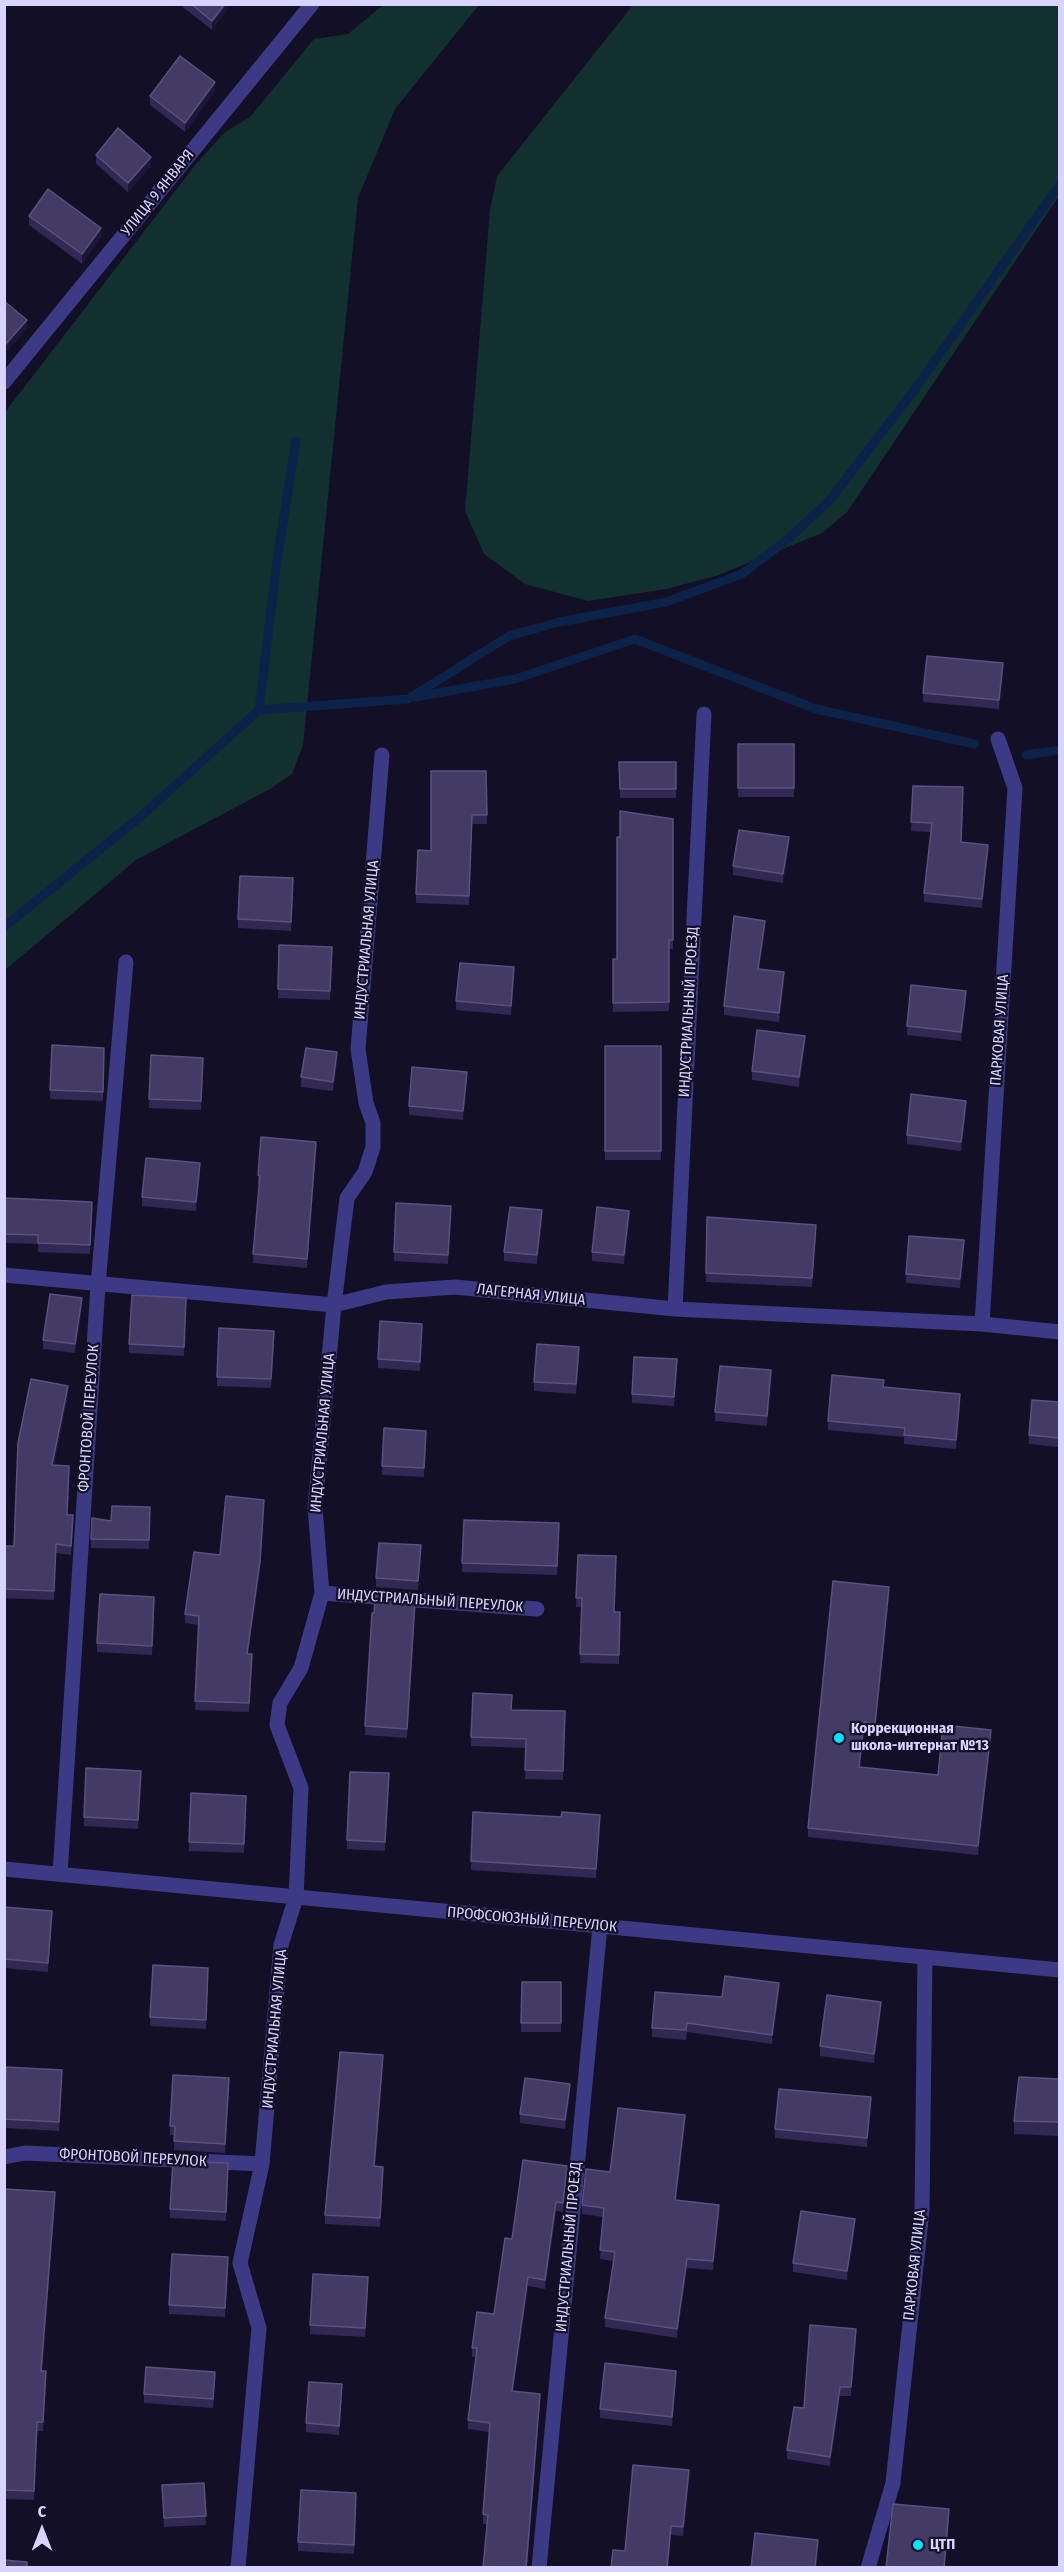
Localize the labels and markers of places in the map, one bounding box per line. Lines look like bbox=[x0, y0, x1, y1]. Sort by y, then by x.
place label: Коррекционная школа-интернат №13 bbox=[851, 1720, 989, 1755]
marker: Коррекционная школа-интернат №13 bbox=[832, 1731, 846, 1745]
place label: ЦТП bbox=[930, 2536, 955, 2554]
marker: ЦТП bbox=[911, 2538, 925, 2552]

